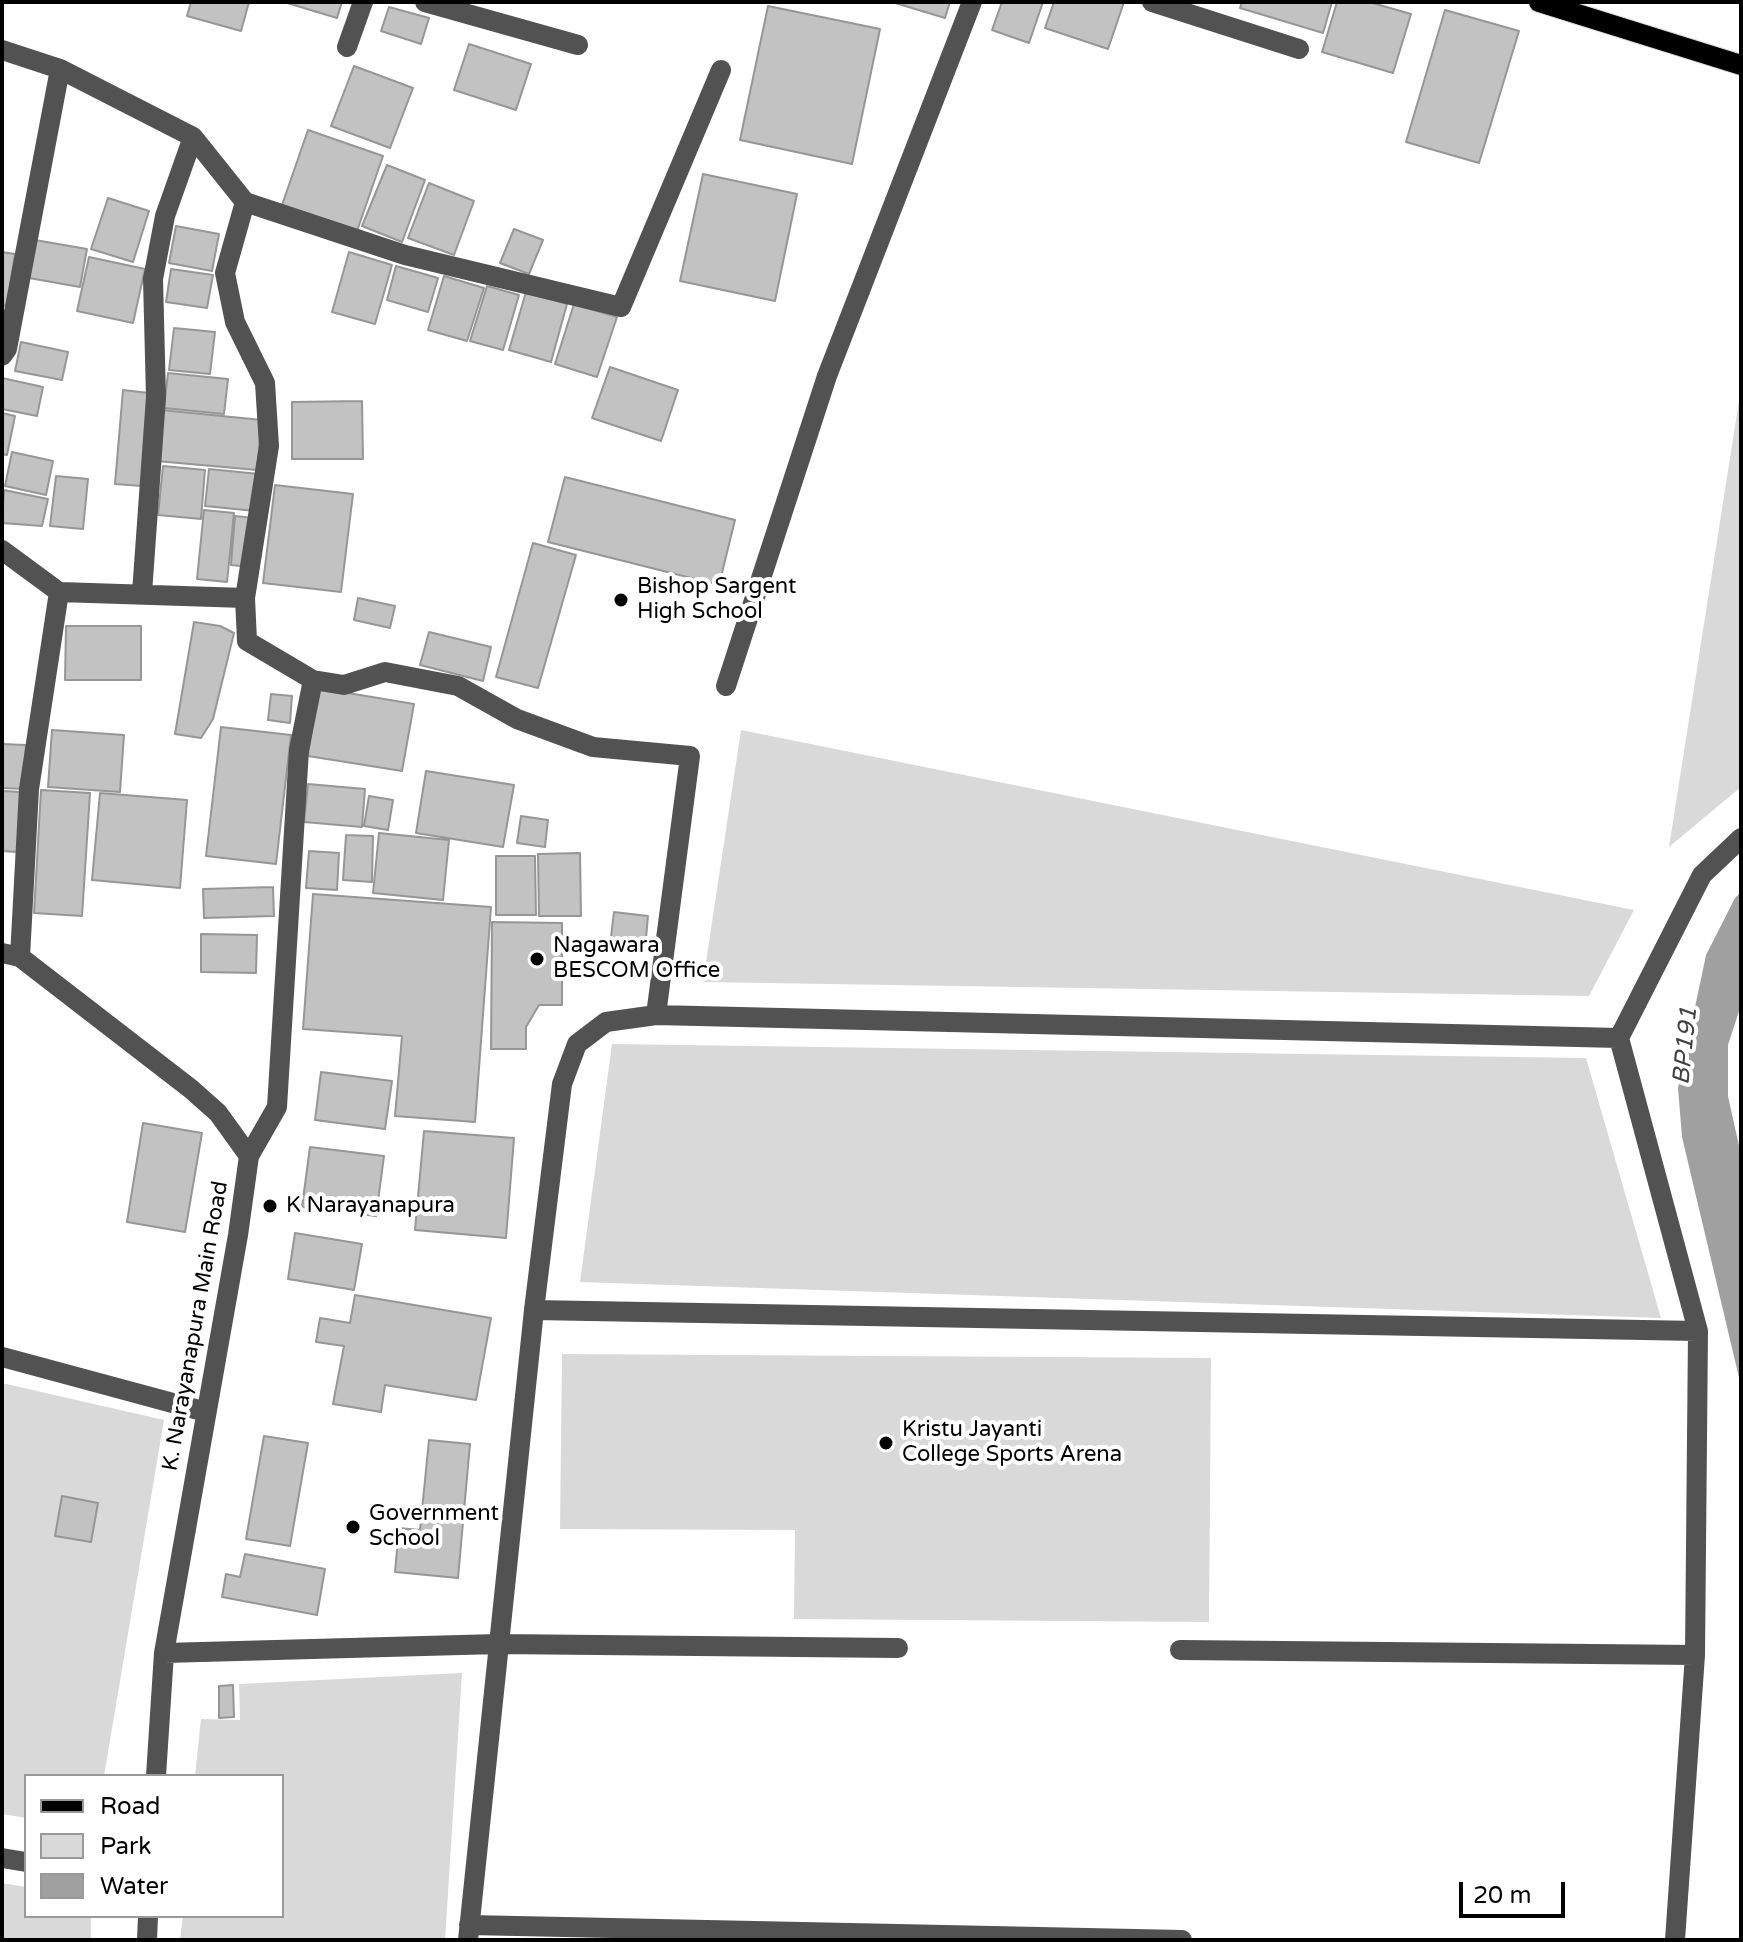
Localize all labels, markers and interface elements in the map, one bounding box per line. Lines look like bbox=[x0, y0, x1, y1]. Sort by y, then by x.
place label: Bishop Sargent High School bbox=[637, 574, 796, 626]
marker: Bishop Sargent High School bbox=[612, 591, 630, 609]
place label: Nagawara BESCOM Office bbox=[553, 933, 720, 984]
marker: Nagawara BESCOM Office bbox=[528, 950, 546, 968]
water label: BP191 bbox=[1668, 1006, 1704, 1086]
street label: K. Narayanapura Main Road bbox=[157, 1179, 235, 1473]
place label: K Narayanapura bbox=[286, 1193, 455, 1219]
marker: K Narayanapura bbox=[261, 1197, 279, 1215]
place label: Kristu Jayanti College Sports Arena bbox=[902, 1417, 1122, 1468]
marker: Kristu Jayanti College Sports Arena bbox=[877, 1434, 895, 1452]
place label: Government School bbox=[369, 1501, 499, 1552]
marker: Government School bbox=[344, 1518, 362, 1536]
legend bbox=[24, 1774, 284, 1918]
text: Road bbox=[100, 1792, 160, 1821]
text: Park bbox=[100, 1832, 151, 1861]
scale bar bbox=[1463, 1866, 1569, 1916]
text: Water bbox=[100, 1872, 168, 1901]
text: 20 m bbox=[1473, 1881, 1531, 1910]

